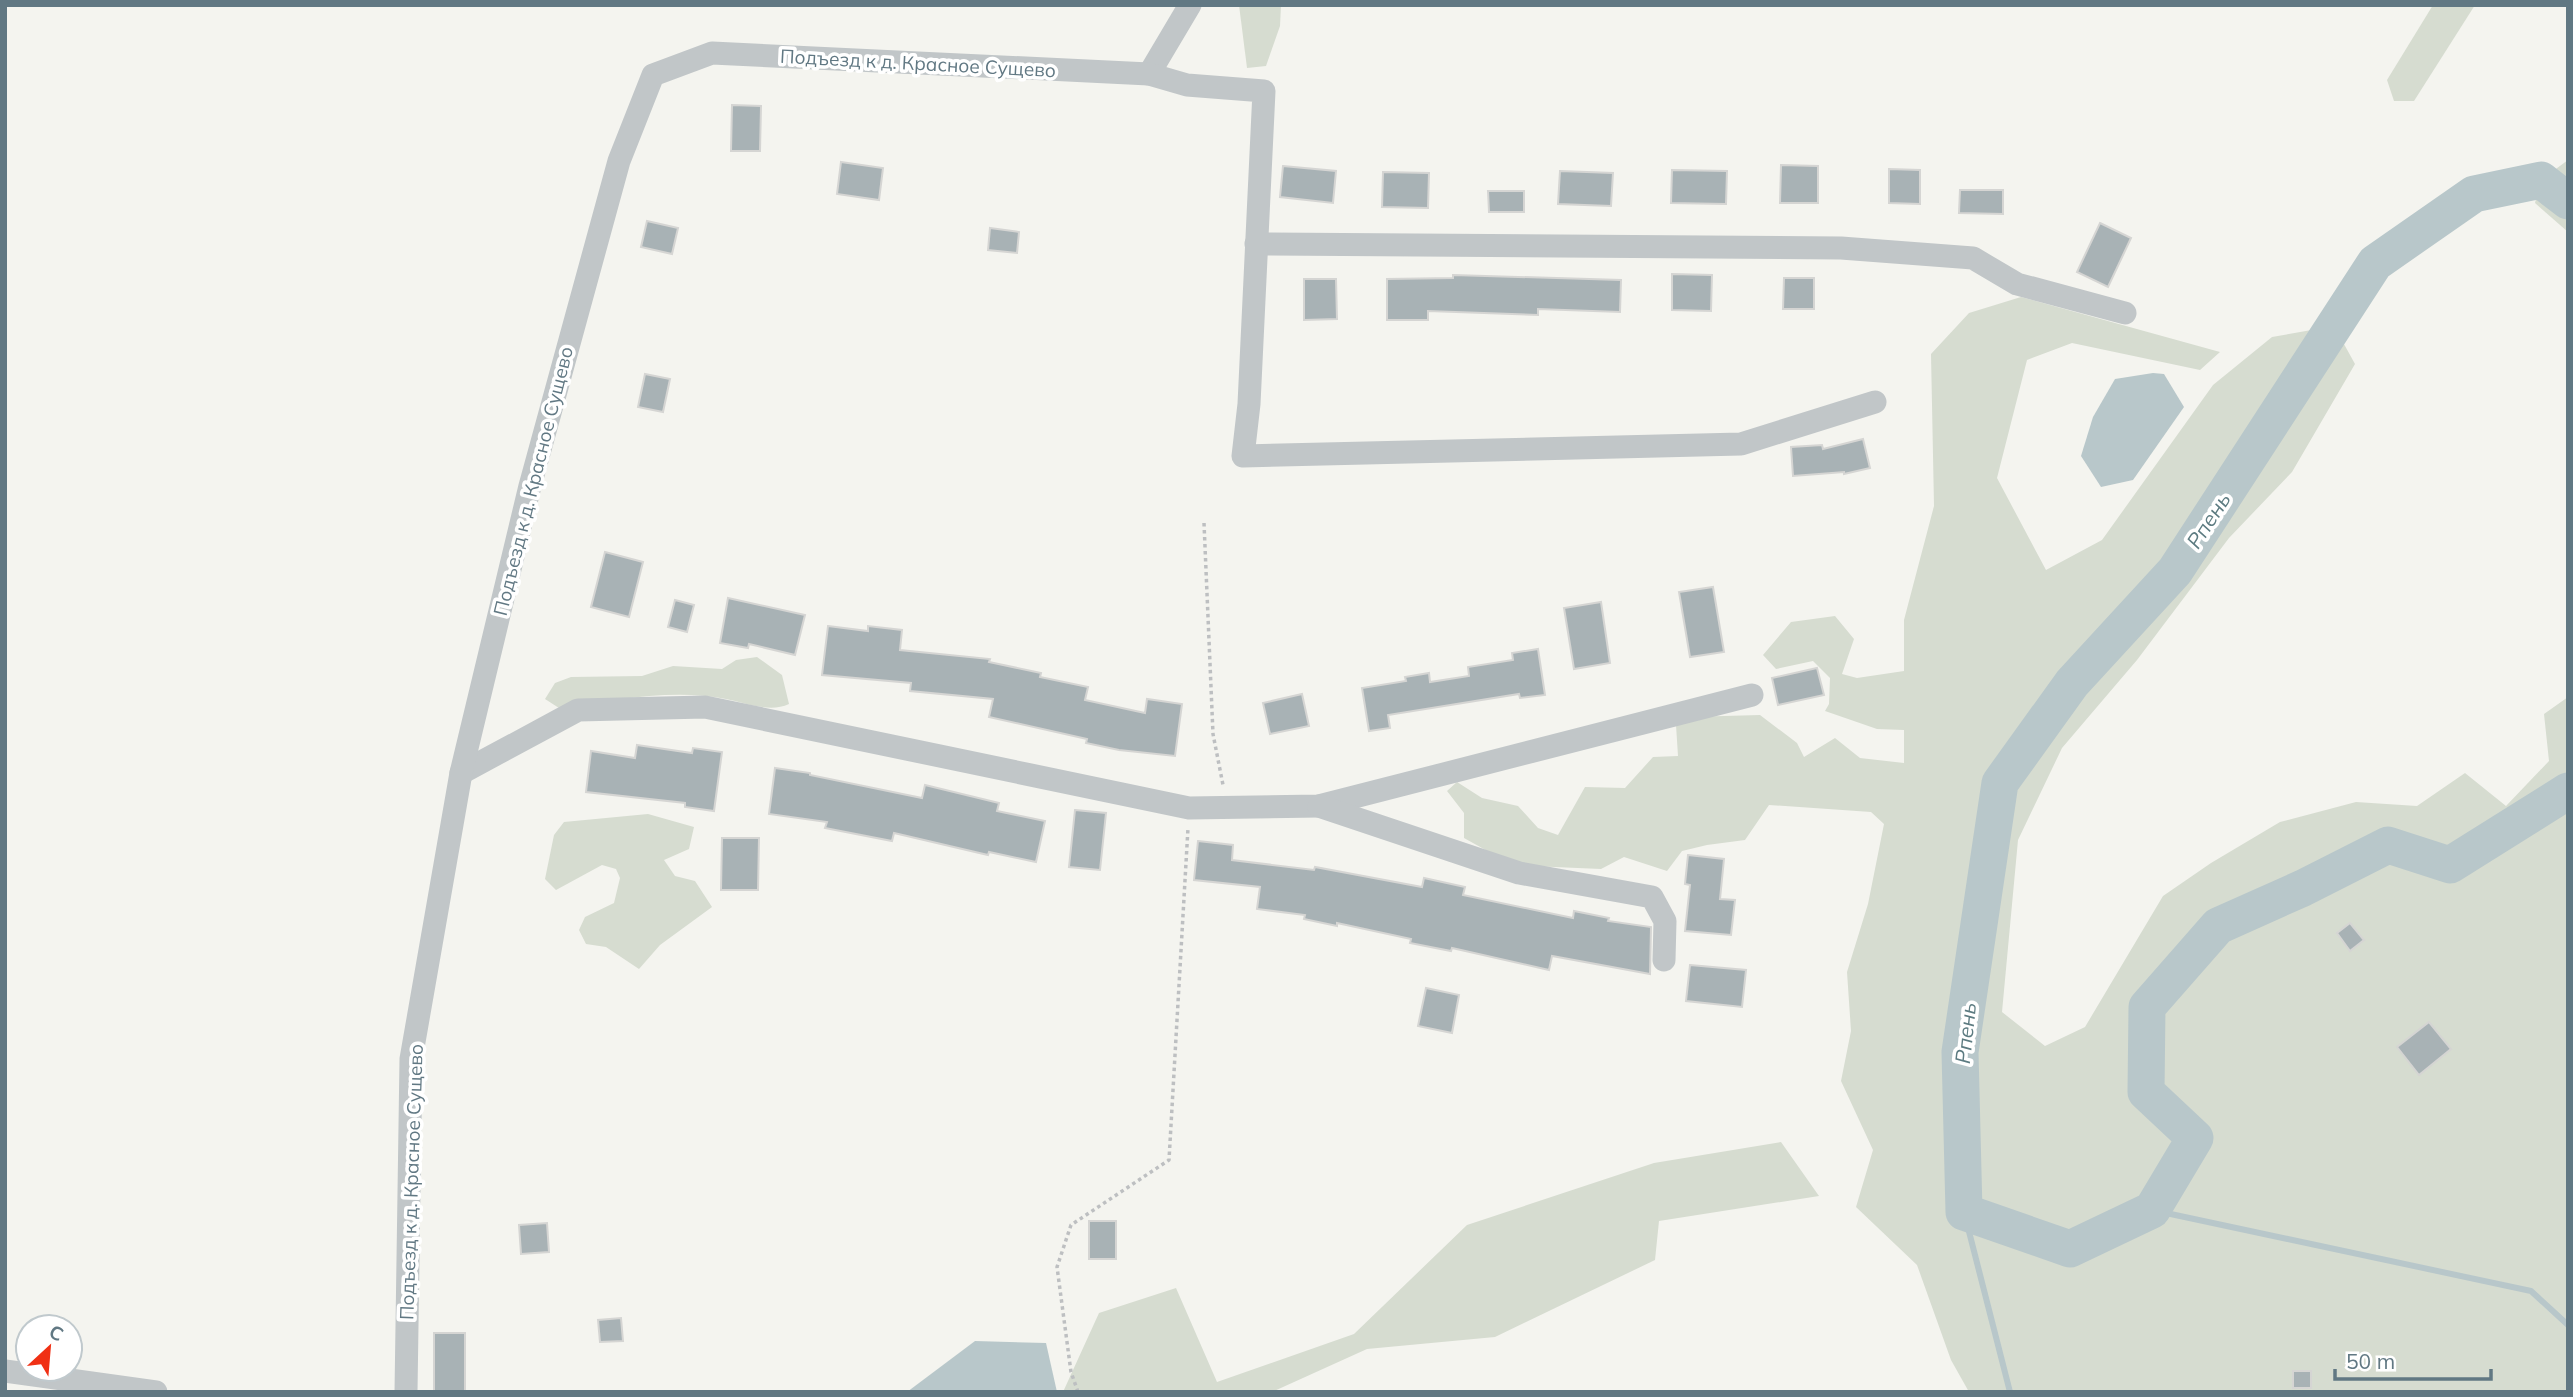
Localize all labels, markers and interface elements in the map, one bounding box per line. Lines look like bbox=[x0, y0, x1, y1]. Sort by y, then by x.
street label: Подъезд к д. Красное Сущево bbox=[779, 44, 1057, 82]
street label: Подъезд к д. Красное Сущево bbox=[488, 344, 578, 618]
water label: Рпень bbox=[2180, 487, 2236, 553]
water label: Рпень bbox=[1949, 1001, 1981, 1065]
street label: Подъезд к д. Красное Сущево bbox=[394, 1044, 428, 1320]
north arrow bbox=[14, 1313, 84, 1383]
text: С bbox=[45, 1319, 68, 1346]
scale bar bbox=[2335, 1338, 2491, 1382]
text: 50 m bbox=[2346, 1348, 2395, 1374]

